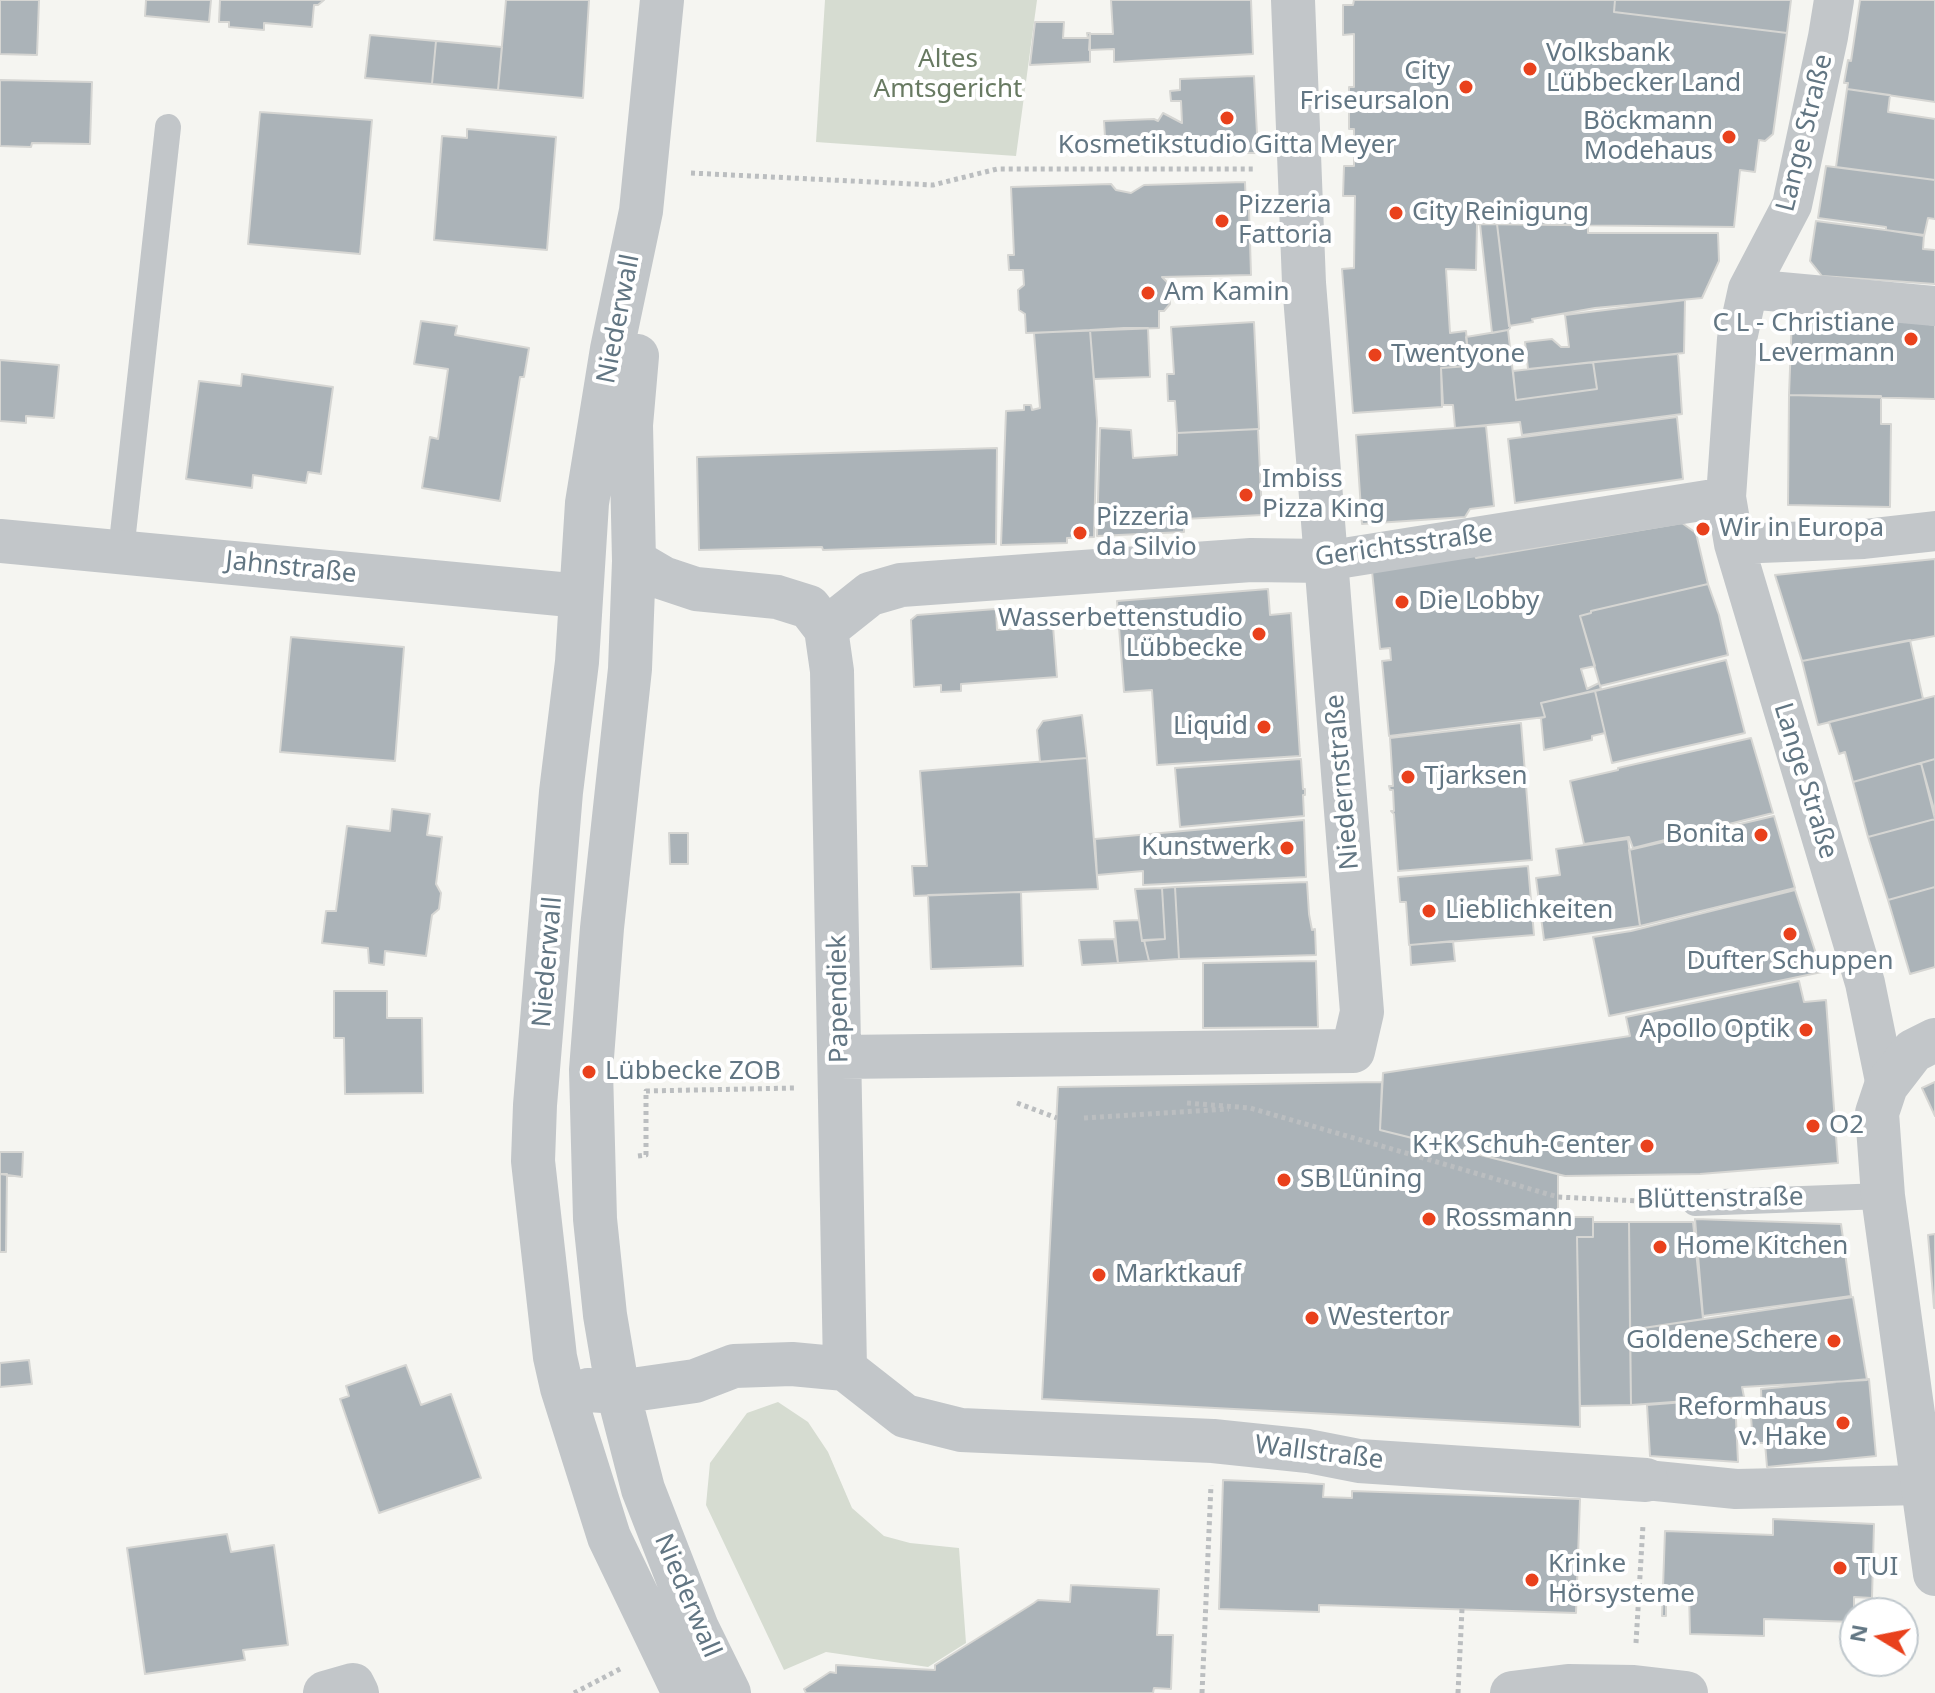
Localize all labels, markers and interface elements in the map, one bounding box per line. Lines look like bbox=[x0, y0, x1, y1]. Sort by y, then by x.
place label: Volksbank Lübbecker Land bbox=[1546, 38, 1741, 100]
park label: Altes Amtsgericht bbox=[874, 44, 1022, 106]
street label: Lange Straße bbox=[1770, 51, 1840, 215]
place label: City Friseursalon bbox=[1300, 56, 1450, 118]
marker: Volksbank Lübbecker Land bbox=[1521, 60, 1539, 78]
marker: City Friseursalon bbox=[1457, 78, 1475, 96]
place label: Böckmann Modehaus bbox=[1583, 106, 1713, 168]
marker: Kosmetikstudio Gitta Meyer bbox=[1218, 109, 1236, 127]
marker: Böckmann Modehaus bbox=[1720, 128, 1738, 146]
place label: Kosmetikstudio Gitta Meyer bbox=[1058, 130, 1396, 162]
place label: Pizzeria Fattoria bbox=[1238, 190, 1333, 252]
place label: City Reinigung bbox=[1412, 197, 1589, 229]
marker: City Reinigung bbox=[1387, 204, 1405, 222]
marker: Pizzeria Fattoria bbox=[1213, 212, 1231, 230]
street label: Niederwall bbox=[591, 252, 647, 386]
place label: Am Kamin bbox=[1164, 277, 1289, 309]
marker: Am Kamin bbox=[1139, 284, 1157, 302]
place label: C L - Christiane Levermann bbox=[1712, 308, 1895, 370]
marker: C L - Christiane Levermann bbox=[1902, 330, 1920, 348]
place label: Twentyone bbox=[1391, 339, 1525, 371]
marker: Twentyone bbox=[1366, 346, 1384, 364]
place label: Imbiss Pizza King bbox=[1262, 464, 1385, 526]
marker: Imbiss Pizza King bbox=[1237, 486, 1255, 504]
place label: Pizzeria da Silvio bbox=[1096, 502, 1197, 564]
place label: Wir in Europa bbox=[1719, 513, 1884, 545]
street label: Gerichtsstraße bbox=[1313, 518, 1495, 574]
marker: Wir in Europa bbox=[1694, 520, 1712, 538]
marker: Pizzeria da Silvio bbox=[1071, 524, 1089, 542]
street label: Jahnstraße bbox=[224, 546, 358, 590]
place label: Die Lobby bbox=[1418, 586, 1539, 618]
marker: Die Lobby bbox=[1393, 593, 1411, 611]
place label: Wasserbettenstudio Lübbecke bbox=[998, 603, 1243, 664]
marker: Wasserbettenstudio Lübbecke bbox=[1250, 625, 1268, 643]
street label: Niedernstraße bbox=[1320, 693, 1366, 871]
street label: Lange Straße bbox=[1767, 699, 1843, 863]
place label: Liquid bbox=[1173, 711, 1248, 743]
marker: Liquid bbox=[1255, 718, 1273, 736]
place label: Tjarksen bbox=[1424, 761, 1528, 793]
marker: Tjarksen bbox=[1399, 768, 1417, 786]
place label: Bonita bbox=[1666, 819, 1745, 851]
marker: Bonita bbox=[1752, 826, 1770, 844]
place label: Kunstwerk bbox=[1141, 832, 1271, 864]
marker: Kunstwerk bbox=[1278, 839, 1296, 857]
street label: Niederwall bbox=[527, 895, 569, 1029]
place label: Lieblichkeiten bbox=[1445, 895, 1613, 927]
marker: Lieblichkeiten bbox=[1420, 902, 1438, 920]
marker: Dufter Schuppen bbox=[1781, 925, 1799, 943]
street label: Papendiek bbox=[822, 935, 856, 1063]
place label: Dufter Schuppen bbox=[1686, 946, 1894, 978]
place label: Apollo Optik bbox=[1639, 1014, 1790, 1046]
marker: Apollo Optik bbox=[1797, 1021, 1815, 1039]
place label: Lübbecke ZOB bbox=[605, 1056, 781, 1088]
marker: Lübbecke ZOB bbox=[580, 1063, 598, 1081]
place label: O2 bbox=[1829, 1110, 1864, 1142]
marker: O2 bbox=[1804, 1117, 1822, 1135]
place label: K+K Schuh-Center bbox=[1412, 1130, 1631, 1162]
marker: K+K Schuh-Center bbox=[1638, 1137, 1656, 1155]
place label: SB Lüning bbox=[1300, 1164, 1422, 1196]
marker: SB Lüning bbox=[1275, 1171, 1293, 1189]
street label: Blüttenstraße bbox=[1636, 1182, 1804, 1216]
place label: Rossmann bbox=[1445, 1203, 1573, 1235]
marker: Rossmann bbox=[1420, 1210, 1438, 1228]
place label: Home Kitchen bbox=[1676, 1231, 1848, 1263]
marker: Home Kitchen bbox=[1651, 1238, 1669, 1256]
place label: Marktkauf bbox=[1115, 1259, 1241, 1291]
marker: Marktkauf bbox=[1090, 1266, 1108, 1284]
place label: Westertor bbox=[1328, 1302, 1449, 1334]
marker: Westertor bbox=[1303, 1309, 1321, 1327]
place label: Goldene Schere bbox=[1626, 1325, 1818, 1357]
marker: Goldene Schere bbox=[1825, 1332, 1843, 1350]
place label: Reformhaus v. Hake bbox=[1677, 1392, 1827, 1454]
marker: Reformhaus v. Hake bbox=[1834, 1414, 1852, 1432]
street label: Wallstraße bbox=[1253, 1430, 1385, 1476]
street label: Niederwall bbox=[647, 1530, 727, 1662]
place label: Krinke Hörsysteme bbox=[1548, 1549, 1695, 1610]
place label: TUI bbox=[1856, 1552, 1898, 1584]
marker: TUI bbox=[1831, 1559, 1849, 1577]
marker: Krinke Hörsysteme bbox=[1523, 1571, 1541, 1589]
north arrow bbox=[1839, 1597, 1919, 1677]
text: N bbox=[1841, 1622, 1874, 1645]

